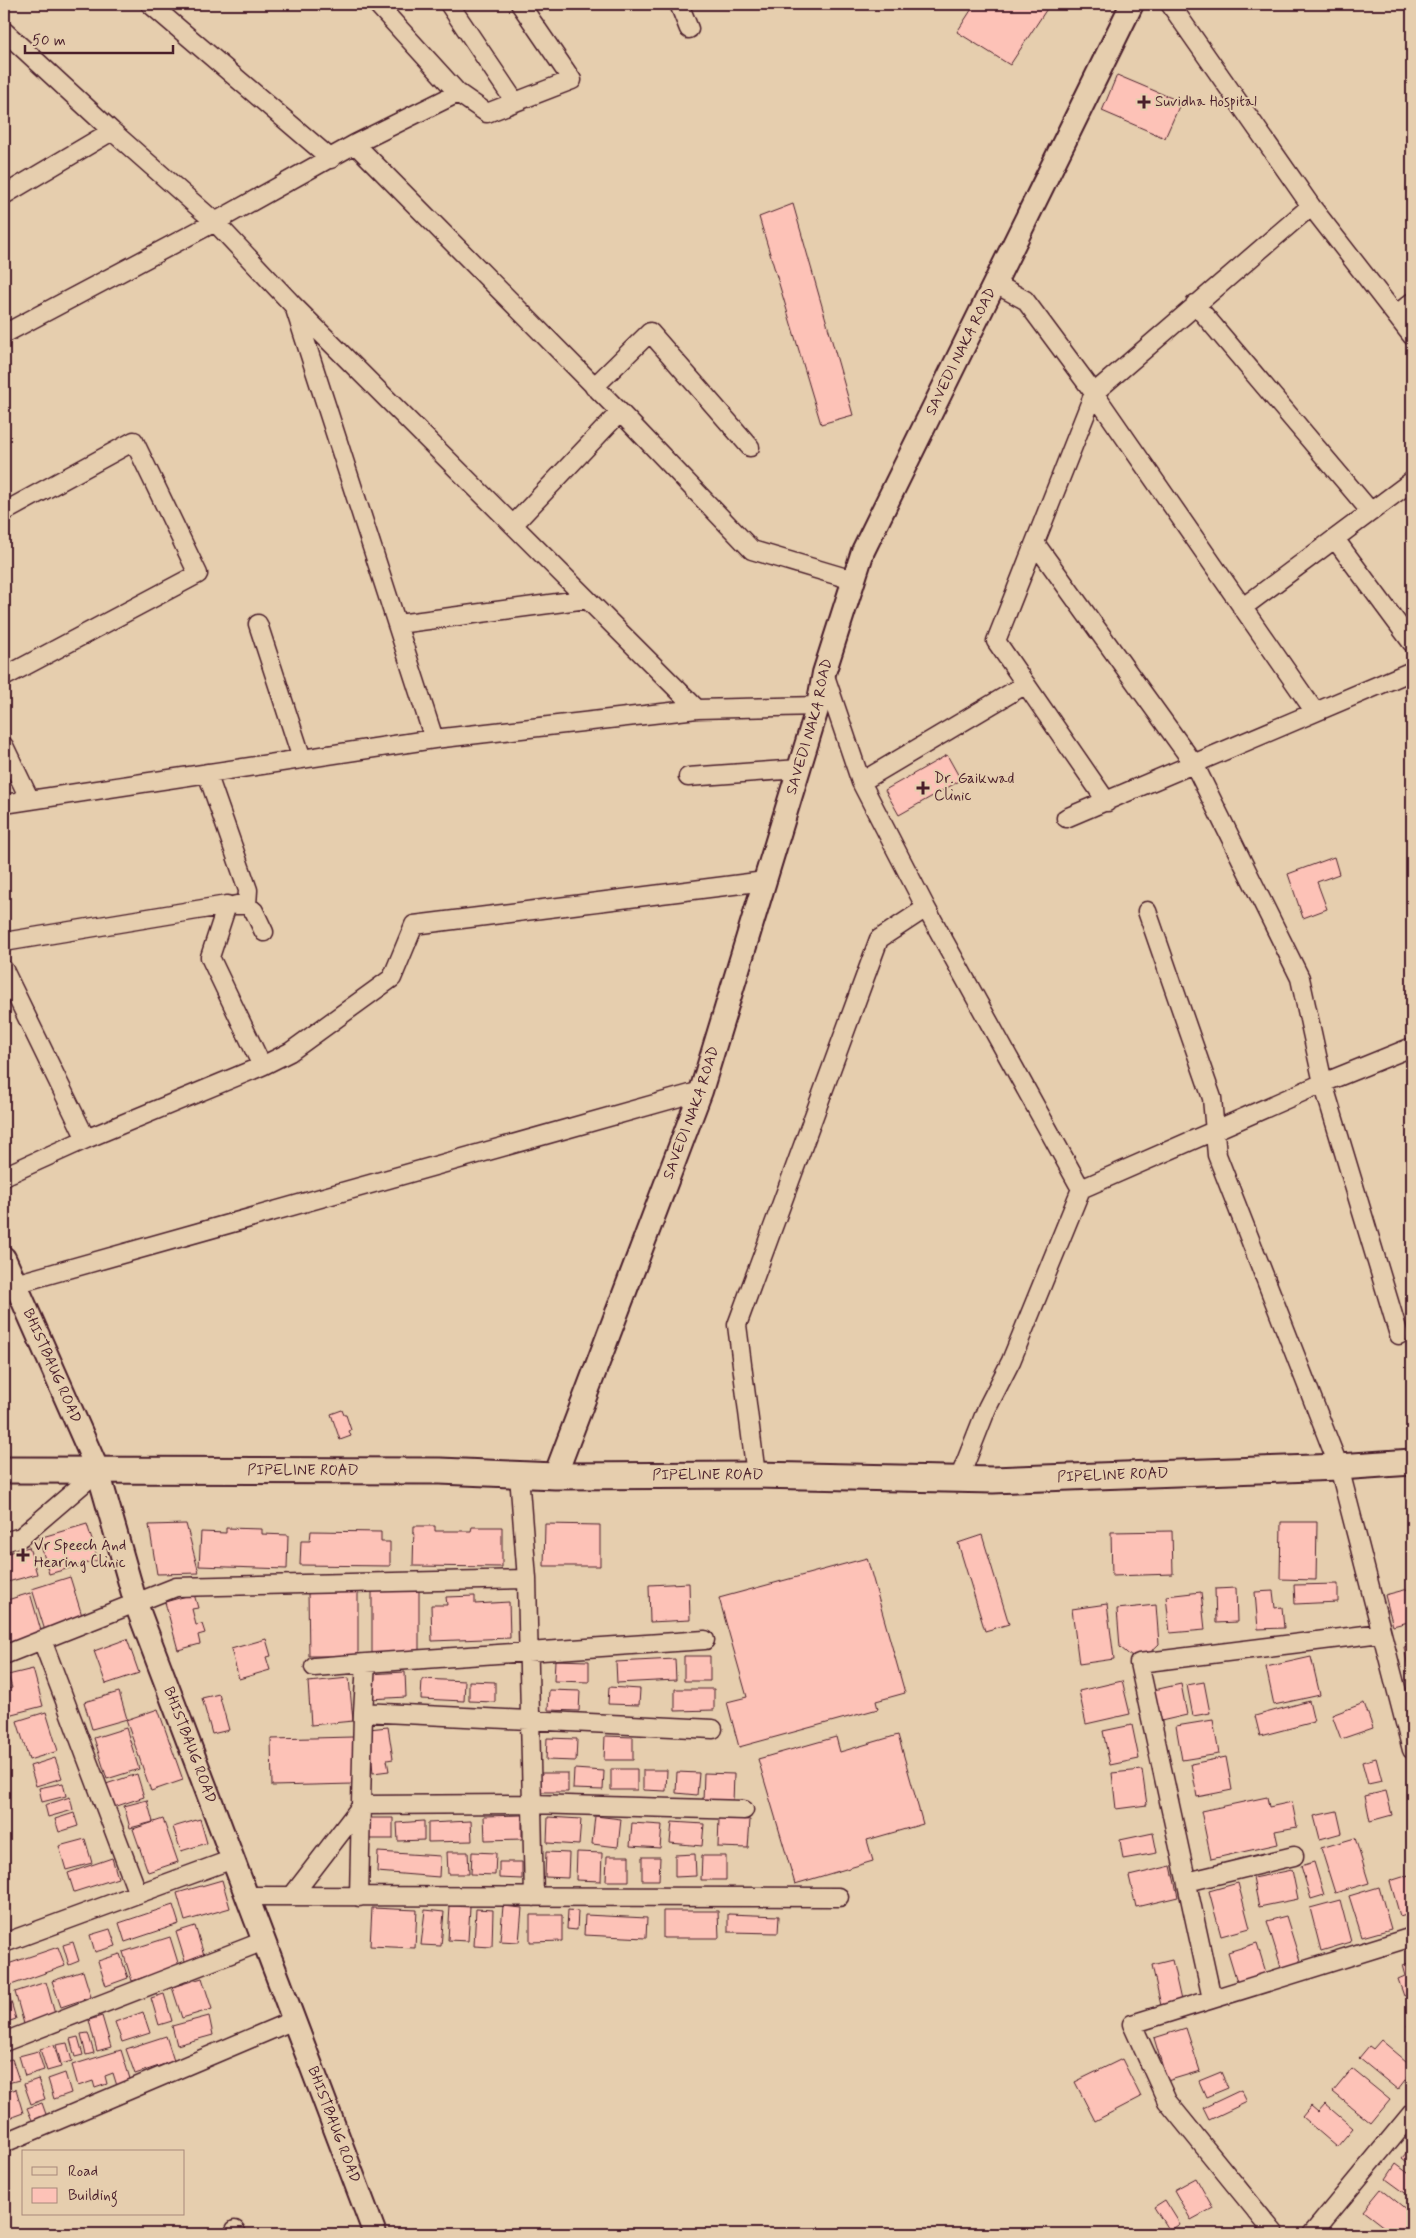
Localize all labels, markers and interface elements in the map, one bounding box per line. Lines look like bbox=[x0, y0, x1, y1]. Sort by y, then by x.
scale bar bbox=[25, 22, 172, 54]
text: 50 m bbox=[32, 31, 66, 51]
place label: Suvidha Hospital bbox=[1155, 92, 1257, 112]
marker: Suvidha Hospital bbox=[1137, 95, 1151, 109]
street label: SAVEDI NAKA ROAD bbox=[921, 284, 1001, 419]
street label: SAVEDI NAKA ROAD bbox=[782, 656, 838, 797]
place label: Dr. Gaikwad Clinic bbox=[934, 769, 1015, 806]
marker: Dr. Gaikwad Clinic bbox=[916, 781, 930, 795]
street label: SAVEDI NAKA ROAD bbox=[658, 1044, 724, 1182]
street label: BHISTBAUG ROAD bbox=[18, 1306, 86, 1426]
street label: PIPELINE ROAD bbox=[247, 1461, 359, 1481]
street label: PIPELINE ROAD bbox=[1057, 1463, 1169, 1488]
street label: PIPELINE ROAD bbox=[652, 1465, 764, 1486]
place label: Vr Speech And Hearing Clinic bbox=[34, 1536, 126, 1573]
marker: Vr Speech And Hearing Clinic bbox=[16, 1548, 30, 1562]
street label: BHISTBAUG ROAD bbox=[158, 1684, 221, 1806]
street label: BHISTBAUG ROAD bbox=[302, 2064, 365, 2186]
legend bbox=[22, 2150, 185, 2216]
text: Road bbox=[68, 2162, 98, 2182]
text: Building bbox=[68, 2186, 118, 2207]

